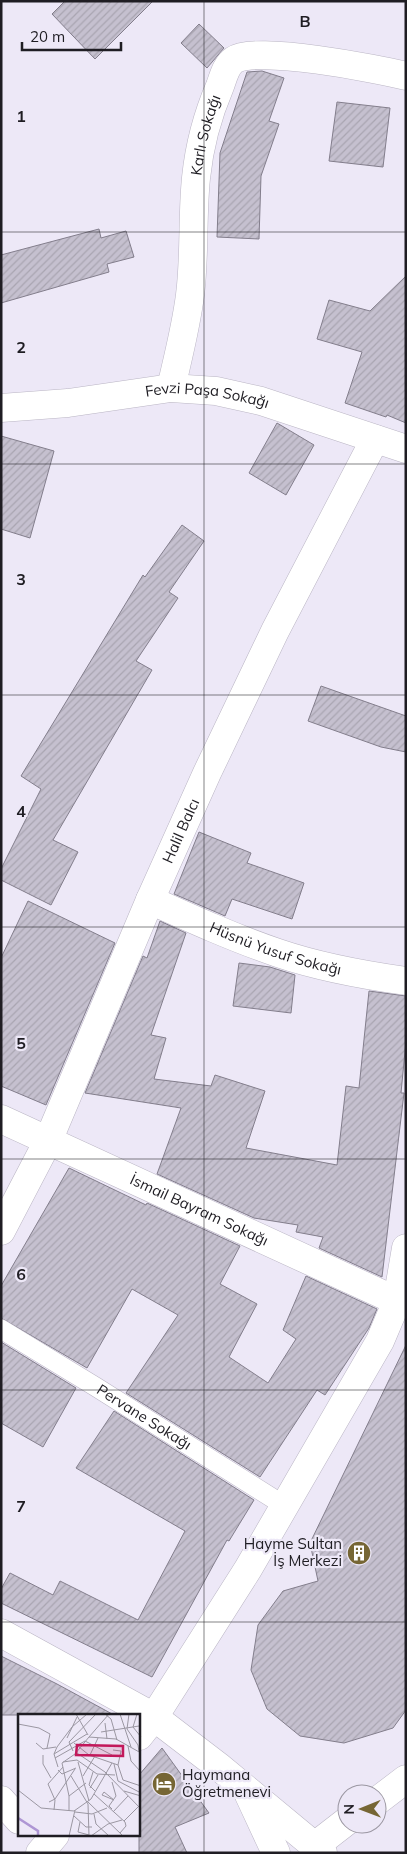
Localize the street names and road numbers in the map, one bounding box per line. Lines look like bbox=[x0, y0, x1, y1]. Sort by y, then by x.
street label: Karlı Sokağı bbox=[186, 92, 225, 177]
street label: Fevzi Paşa Sokağı bbox=[144, 378, 272, 412]
street label: Halil Balcı bbox=[158, 795, 203, 866]
street label: Hüsnü Yusuf Sokağı bbox=[207, 918, 343, 979]
street label: İsmail Bayram Sokağı bbox=[127, 1170, 272, 1250]
street label: Pervane Sokağı bbox=[93, 1380, 195, 1454]

